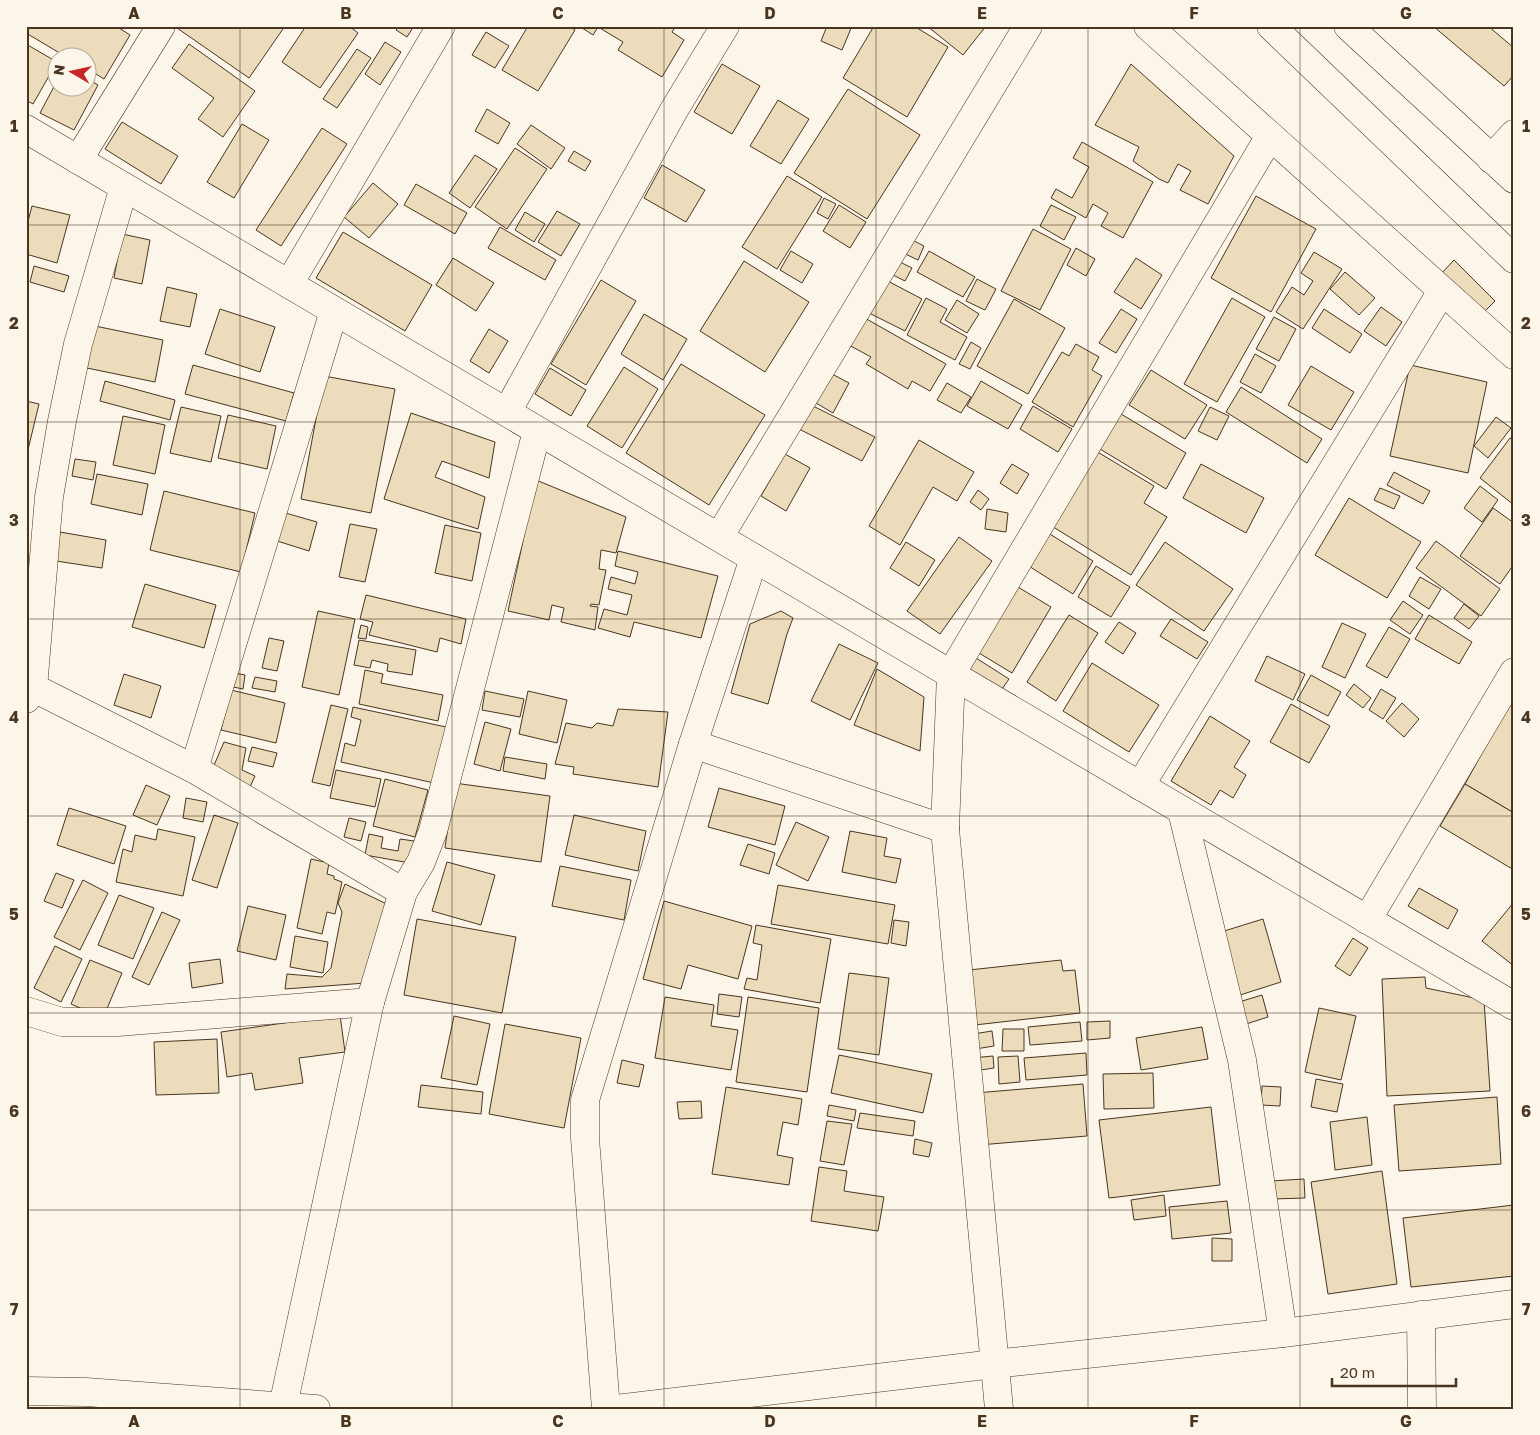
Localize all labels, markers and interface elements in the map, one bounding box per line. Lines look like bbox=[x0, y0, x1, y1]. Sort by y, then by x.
text: A bbox=[128, 3, 140, 23]
text: B bbox=[340, 3, 352, 23]
text: C bbox=[552, 3, 564, 23]
text: D bbox=[764, 3, 776, 23]
text: E bbox=[977, 3, 987, 23]
text: F bbox=[1189, 3, 1199, 23]
text: G bbox=[1400, 3, 1412, 23]
north arrow bbox=[48, 48, 98, 98]
text: N bbox=[49, 63, 68, 76]
text: 1 bbox=[10, 116, 18, 136]
text: 1 bbox=[1522, 116, 1530, 136]
text: 2 bbox=[9, 313, 19, 333]
text: 2 bbox=[1521, 313, 1531, 333]
text: 3 bbox=[9, 510, 19, 530]
text: 3 bbox=[1521, 510, 1531, 530]
text: 4 bbox=[9, 707, 19, 727]
text: 4 bbox=[1521, 707, 1531, 727]
text: 5 bbox=[9, 904, 19, 924]
text: 5 bbox=[1521, 904, 1531, 924]
text: 6 bbox=[9, 1101, 19, 1121]
text: 6 bbox=[1521, 1101, 1531, 1121]
text: 7 bbox=[10, 1299, 19, 1319]
text: 7 bbox=[1522, 1299, 1531, 1319]
scale bar bbox=[1332, 1355, 1456, 1387]
text: 20 m bbox=[1340, 1363, 1375, 1381]
text: A bbox=[128, 1411, 140, 1431]
text: B bbox=[340, 1411, 352, 1431]
text: C bbox=[552, 1411, 564, 1431]
text: D bbox=[764, 1411, 776, 1431]
text: E bbox=[977, 1411, 987, 1431]
text: F bbox=[1189, 1411, 1199, 1431]
text: G bbox=[1400, 1411, 1412, 1431]

